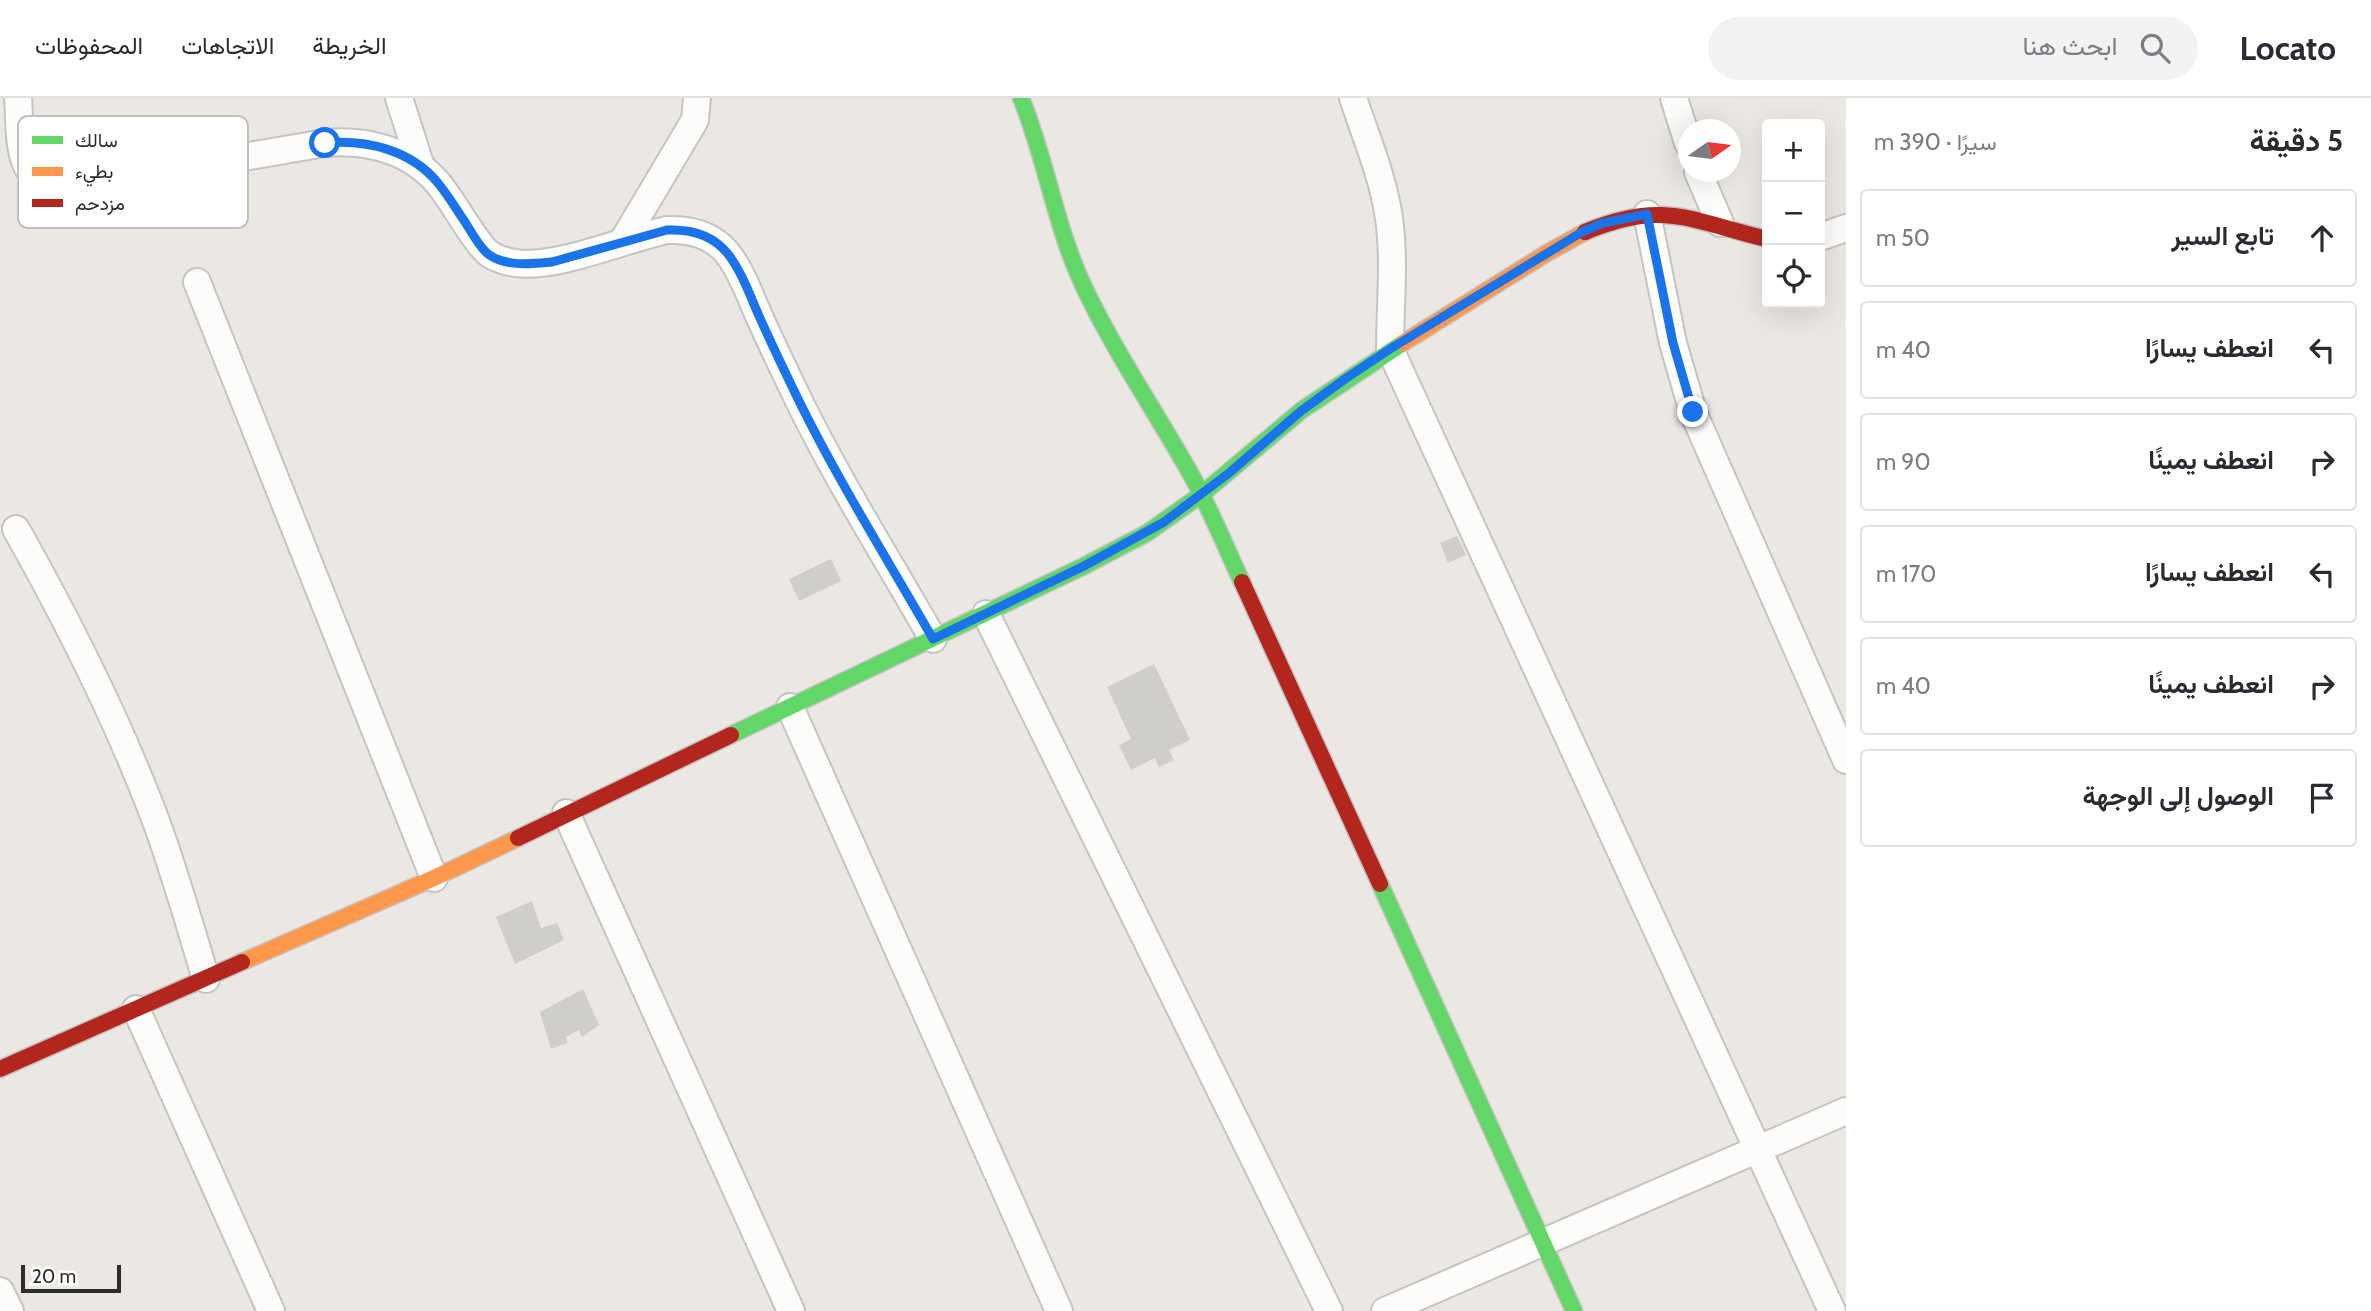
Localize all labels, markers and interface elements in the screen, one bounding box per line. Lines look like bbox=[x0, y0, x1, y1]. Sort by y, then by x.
search box bbox=[1708, 17, 2198, 80]
text: Locato bbox=[2240, 28, 2336, 68]
icon: search bbox=[2136, 29, 2174, 67]
text: ابحث هنا bbox=[2022, 30, 2118, 62]
text: المحفوظات bbox=[35, 31, 143, 60]
text: الاتجاهات bbox=[181, 31, 274, 60]
text: الخريطة bbox=[312, 31, 387, 60]
legend bbox=[18, 116, 248, 228]
north arrow bbox=[1678, 119, 1741, 182]
map controls bbox=[1762, 119, 1825, 308]
button: + bbox=[1762, 119, 1825, 182]
text: 5 دقيقة bbox=[2249, 122, 2343, 159]
route start bbox=[309, 127, 340, 158]
text: سيرًا · 390 m bbox=[1874, 128, 1997, 156]
text: سالك bbox=[75, 129, 118, 152]
text: بطيء bbox=[75, 160, 113, 187]
button: − bbox=[1762, 182, 1825, 245]
text: مزدحم bbox=[75, 192, 125, 216]
icon: ahead bbox=[2303, 219, 2341, 257]
text: تابع السير bbox=[2171, 220, 2274, 252]
text: 50 m bbox=[1876, 224, 1930, 252]
button: locate bbox=[1762, 245, 1825, 308]
icon: left bbox=[2303, 331, 2341, 369]
text: انعطف يسارًا bbox=[2145, 332, 2274, 364]
text: 40 m bbox=[1876, 336, 1931, 364]
route end bbox=[1677, 396, 1708, 427]
icon: right bbox=[2303, 443, 2341, 481]
text: انعطف يمينًا bbox=[2148, 444, 2274, 476]
text: 90 m bbox=[1876, 448, 1930, 476]
icon: left bbox=[2303, 555, 2341, 593]
text: انعطف يسارًا bbox=[2145, 556, 2274, 588]
text: 170 m bbox=[1876, 560, 1936, 588]
icon: right bbox=[2303, 667, 2341, 705]
text: انعطف يمينًا bbox=[2148, 668, 2274, 700]
text: 40 m bbox=[1876, 672, 1931, 700]
icon: arrive bbox=[2303, 779, 2341, 817]
text: الوصول إلى الوجهة bbox=[2083, 780, 2274, 812]
scale bar bbox=[21, 1262, 121, 1294]
text: 20 m bbox=[32, 1265, 76, 1288]

